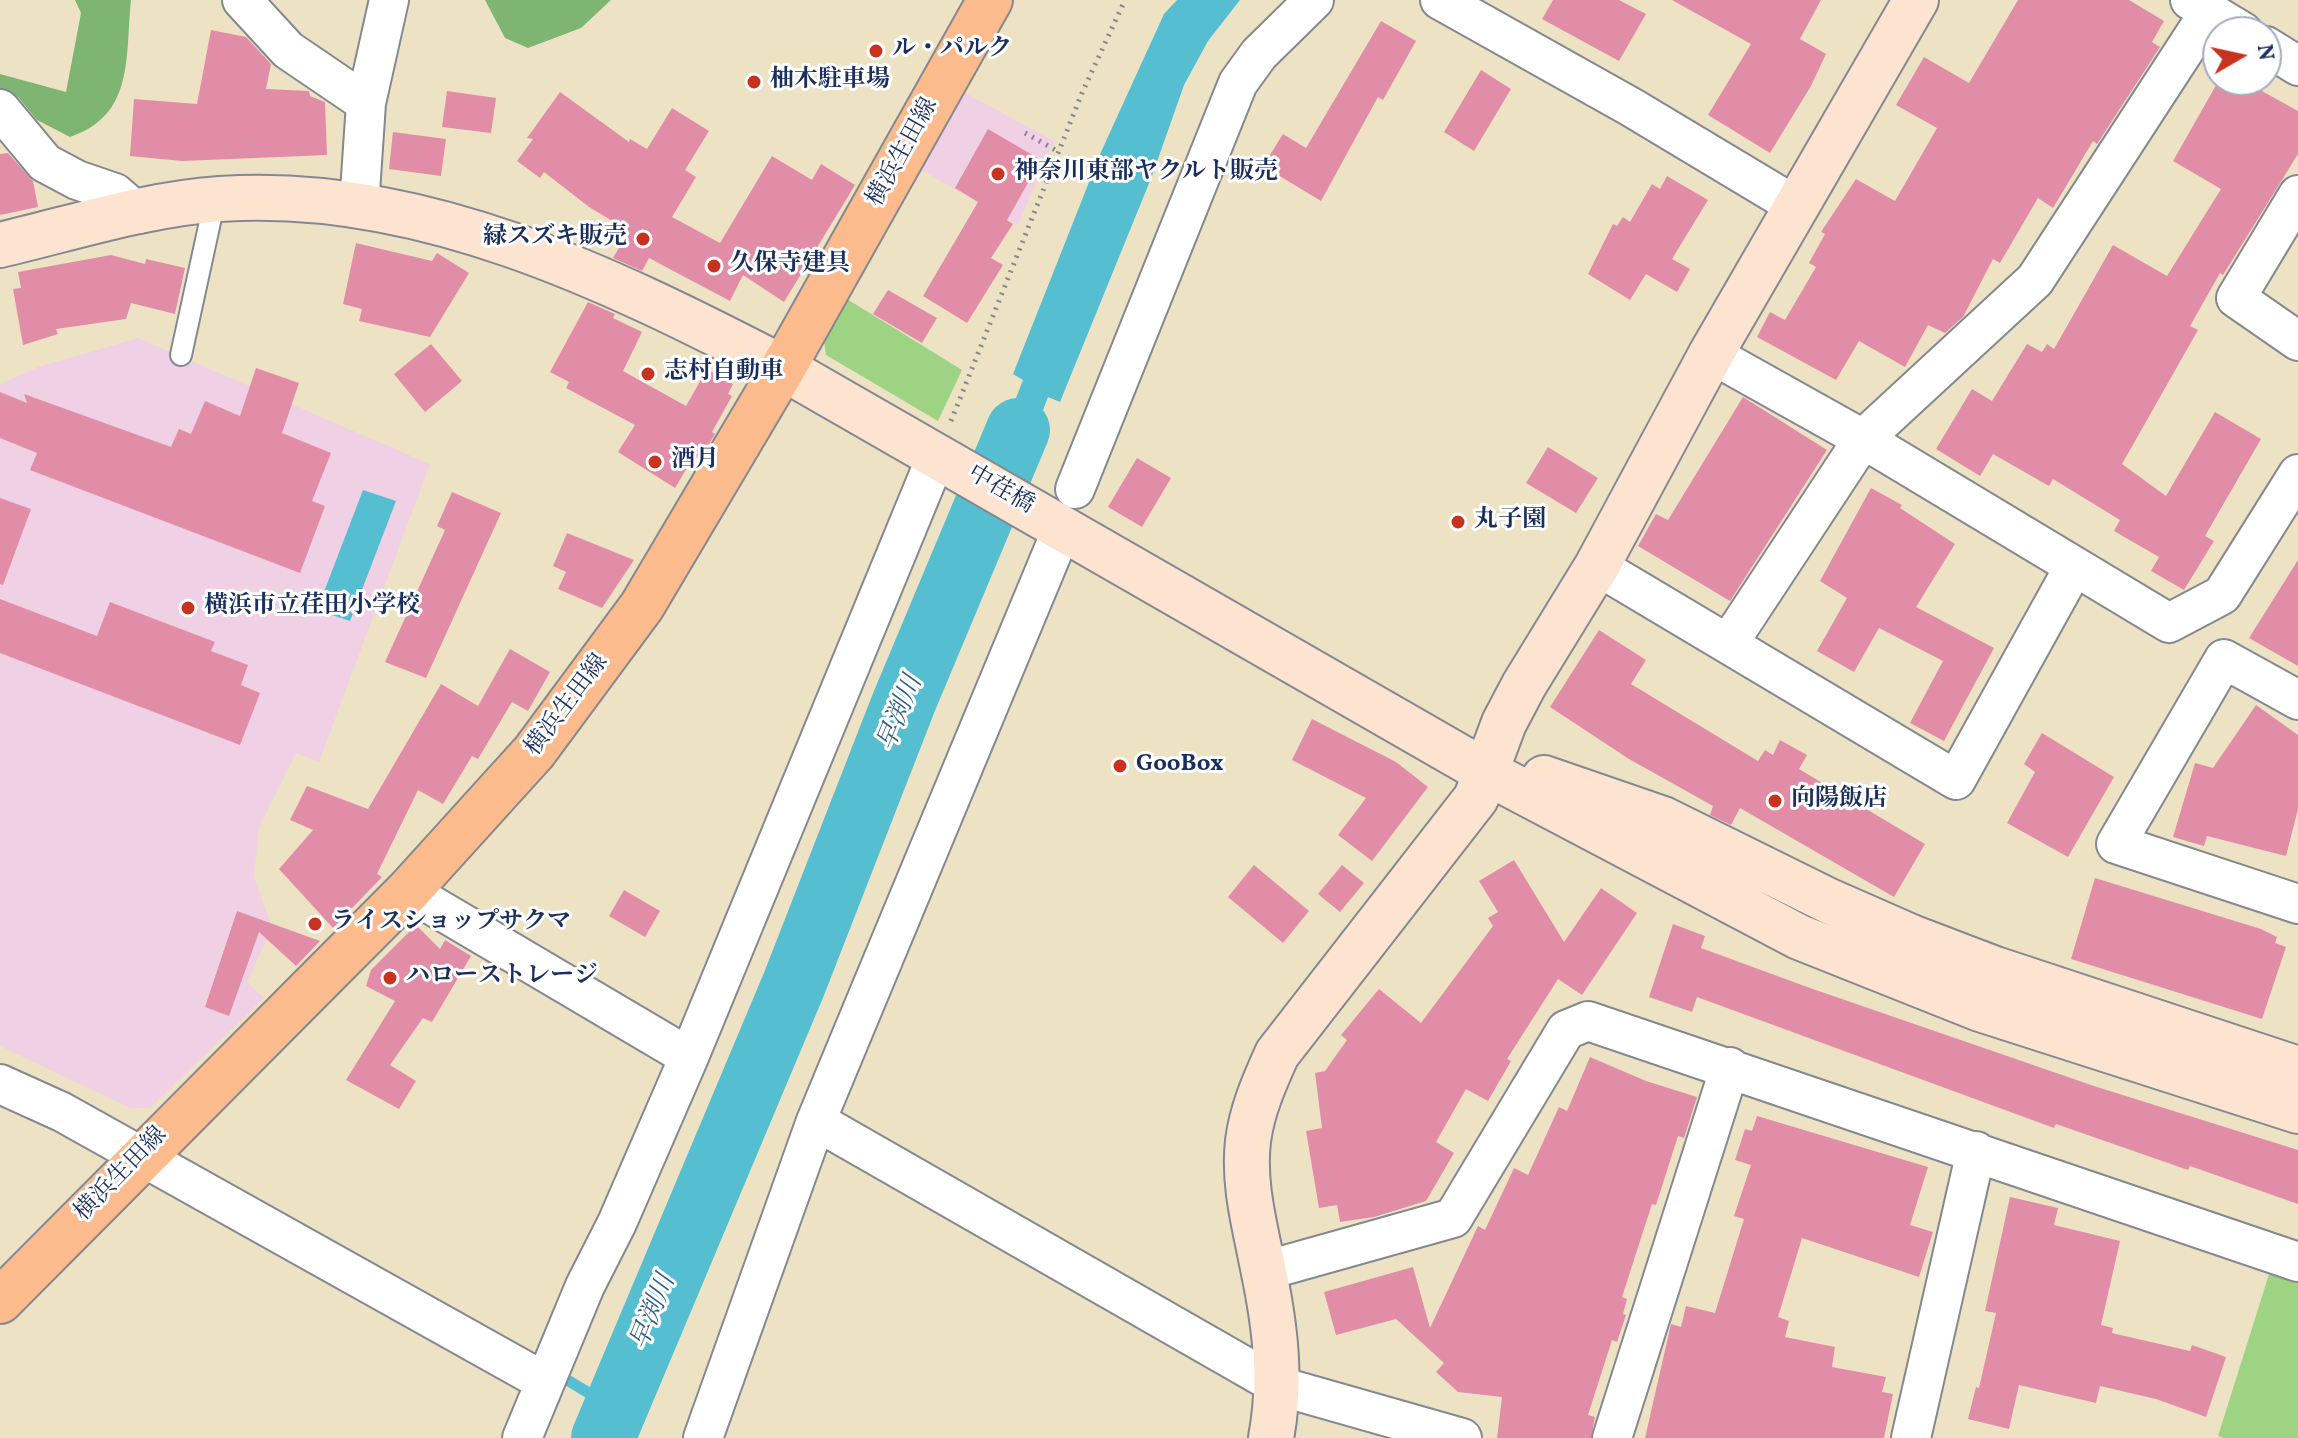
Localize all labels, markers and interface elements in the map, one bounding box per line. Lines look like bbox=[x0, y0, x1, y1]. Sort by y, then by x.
north arrow bbox=[2202, 16, 2282, 96]
place label: ル・パルク bbox=[892, 37, 1012, 65]
marker: ル・パルク bbox=[867, 42, 885, 60]
text: N bbox=[2248, 42, 2281, 63]
place label: 柚木駐車場 bbox=[770, 68, 890, 96]
marker: 柚木駐車場 bbox=[745, 73, 763, 91]
street label: 横浜生田線 bbox=[862, 94, 946, 212]
place label: 神奈川東部ヤクルト販売 bbox=[1014, 160, 1278, 188]
marker: 神奈川東部ヤクルト販売 bbox=[989, 165, 1007, 183]
place label: 緑スズキ販売 bbox=[483, 225, 627, 253]
marker: 緑スズキ販売 bbox=[634, 230, 652, 248]
place label: 久保寺建具 bbox=[730, 252, 850, 280]
marker: 久保寺建具 bbox=[705, 257, 723, 275]
place label: 志村自動車 bbox=[664, 360, 784, 388]
marker: 志村自動車 bbox=[639, 365, 657, 383]
place label: 酒月 bbox=[671, 448, 719, 476]
marker: 酒月 bbox=[646, 453, 664, 471]
street label: 中荏橋 bbox=[962, 461, 1038, 521]
place label: 丸子園 bbox=[1474, 508, 1546, 536]
marker: 丸子園 bbox=[1449, 513, 1467, 531]
place label: 横浜市立荏田小学校 bbox=[204, 594, 420, 622]
marker: 横浜市立荏田小学校 bbox=[179, 599, 197, 617]
street label: 横浜生田線 bbox=[520, 649, 616, 763]
water label: 早渕川 bbox=[873, 672, 931, 756]
place label: GooBox bbox=[1136, 752, 1224, 780]
marker: GooBox bbox=[1111, 757, 1129, 775]
place label: 向陽飯店 bbox=[1791, 787, 1887, 815]
marker: 向陽飯店 bbox=[1766, 792, 1784, 810]
place label: ライスショップサクマ bbox=[331, 910, 571, 938]
marker: ライスショップサクマ bbox=[306, 915, 324, 933]
place label: ハローストレージ bbox=[406, 964, 598, 992]
marker: ハローストレージ bbox=[381, 969, 399, 987]
street label: 横浜生田線 bbox=[70, 1122, 174, 1228]
water label: 早渕川 bbox=[626, 1271, 684, 1355]

